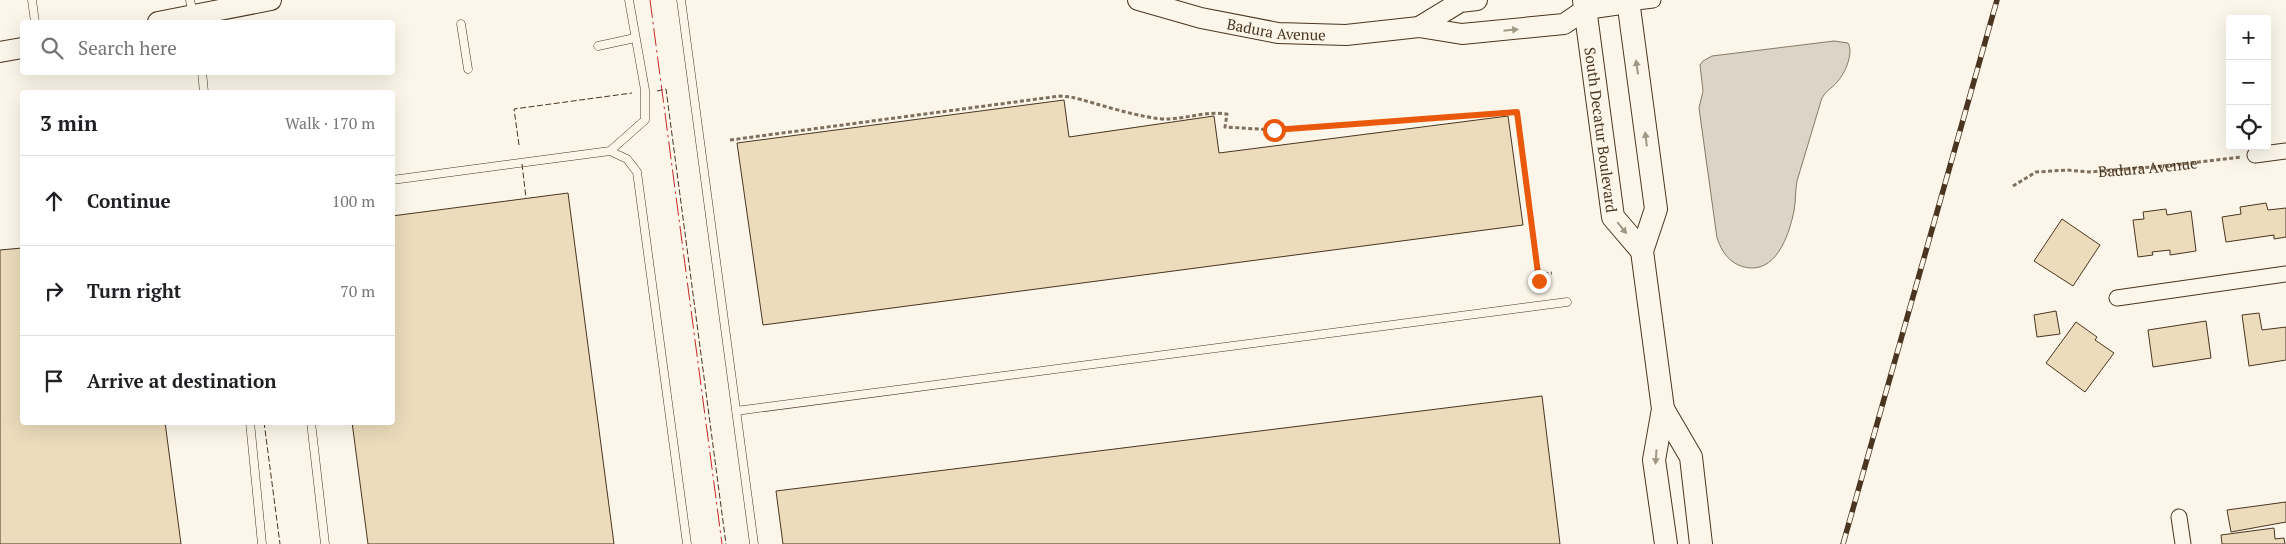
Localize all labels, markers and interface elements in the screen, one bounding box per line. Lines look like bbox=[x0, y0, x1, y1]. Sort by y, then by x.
street label: Badura Avenue bbox=[1225, 13, 1326, 44]
map controls bbox=[2226, 15, 2271, 150]
button: + bbox=[2226, 15, 2271, 60]
search box bbox=[20, 20, 395, 75]
one-way arrow bbox=[1503, 26, 1519, 34]
icon: search bbox=[38, 34, 66, 62]
text: Search here bbox=[78, 35, 177, 60]
street label: South Decatur Boulevard bbox=[1580, 46, 1622, 214]
one-way arrow bbox=[1633, 58, 1641, 74]
button: − bbox=[2226, 60, 2271, 105]
button: locate bbox=[2226, 105, 2271, 150]
text: 3 min bbox=[40, 109, 97, 137]
text: Walk · 170 m bbox=[285, 112, 375, 134]
route start bbox=[1263, 119, 1286, 142]
one-way arrow bbox=[1642, 131, 1650, 147]
street label: Badura Avenue bbox=[2097, 152, 2198, 181]
icon: ahead bbox=[40, 187, 68, 215]
text: Continue bbox=[87, 188, 171, 213]
text: 100 m bbox=[332, 190, 375, 212]
one-way arrow bbox=[1617, 221, 1628, 234]
route end bbox=[1528, 270, 1551, 293]
icon: right bbox=[40, 277, 68, 305]
text: Turn right bbox=[87, 278, 181, 303]
text: 70 m bbox=[340, 280, 375, 302]
icon: arrive bbox=[40, 367, 68, 395]
text: Arrive at destination bbox=[87, 368, 276, 393]
one-way arrow bbox=[1651, 450, 1659, 466]

